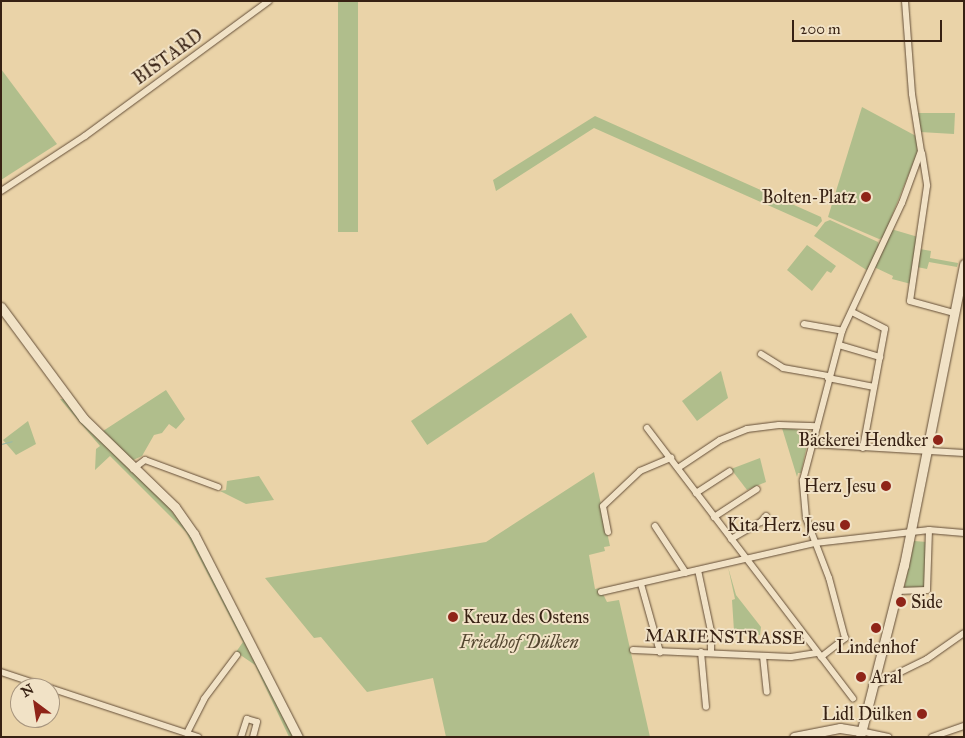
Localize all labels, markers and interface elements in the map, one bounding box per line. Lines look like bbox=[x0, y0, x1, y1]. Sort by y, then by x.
scale bar bbox=[795, 10, 945, 42]
text: 200 m bbox=[800, 20, 841, 38]
street label: BISTARD bbox=[129, 24, 207, 90]
place label: Bolten-Platz bbox=[762, 186, 856, 208]
marker: Bolten-Platz bbox=[860, 191, 872, 203]
place label: Bäckerei Hendker bbox=[798, 429, 928, 451]
marker: Bäckerei Hendker bbox=[932, 434, 944, 446]
place label: Herz Jesu bbox=[804, 475, 876, 497]
marker: Herz Jesu bbox=[880, 480, 892, 492]
place label: Kita Herz Jesu bbox=[727, 514, 835, 536]
marker: Kita Herz Jesu bbox=[839, 519, 851, 531]
place label: Side bbox=[911, 591, 943, 613]
marker: Side bbox=[895, 596, 907, 608]
place label: Kreuz des Ostens bbox=[463, 606, 589, 628]
marker: Kreuz des Ostens bbox=[447, 611, 459, 623]
marker: Lindenhof bbox=[870, 622, 882, 634]
street label: MARIENSTRASSE bbox=[645, 625, 805, 649]
park label: Friedhof Dülken bbox=[459, 631, 579, 653]
place label: Lindenhof bbox=[836, 636, 916, 658]
place label: Aral bbox=[871, 666, 902, 688]
marker: Aral bbox=[855, 671, 867, 683]
north arrow bbox=[10, 678, 60, 728]
text: N bbox=[18, 680, 37, 701]
place label: Lidl Dülken bbox=[822, 703, 912, 725]
marker: Lidl Dülken bbox=[916, 708, 928, 720]

